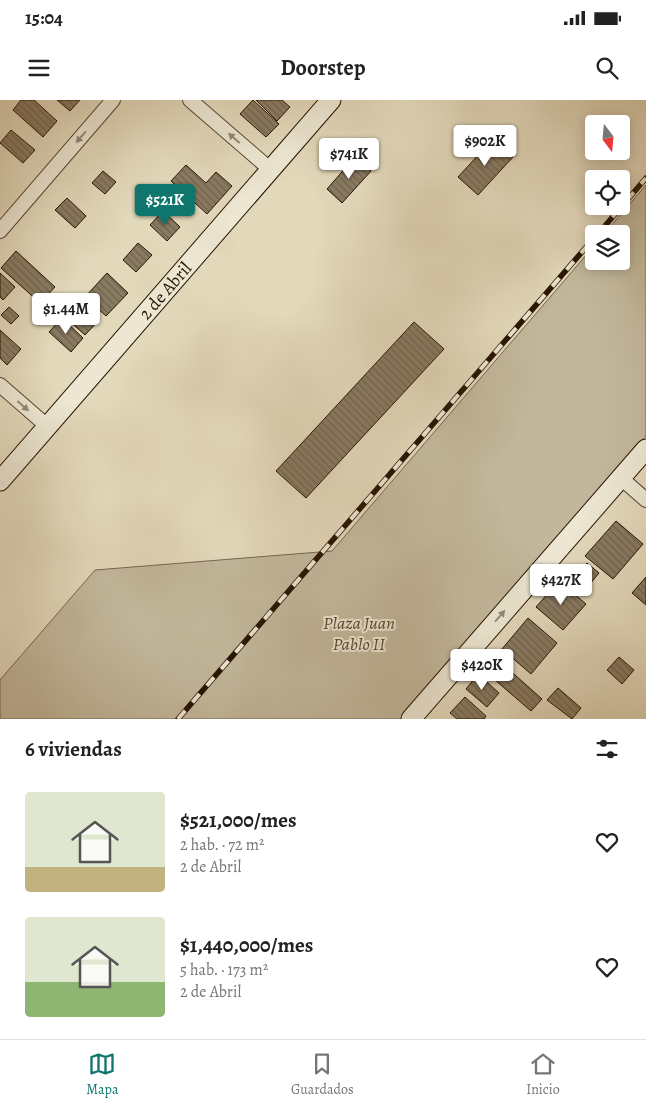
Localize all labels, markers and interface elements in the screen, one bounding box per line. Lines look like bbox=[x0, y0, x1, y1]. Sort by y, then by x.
text: 15:04 bbox=[25, 5, 63, 31]
text: Doorstep bbox=[280, 53, 366, 83]
icon: menu bbox=[25, 54, 53, 82]
icon: search bbox=[593, 54, 621, 82]
north arrow bbox=[585, 115, 630, 160]
map controls bbox=[585, 115, 630, 270]
pin: $902K bbox=[450, 124, 520, 167]
text: $902K bbox=[464, 130, 506, 152]
one-way arrow bbox=[76, 131, 87, 143]
one-way arrow bbox=[229, 132, 241, 144]
pin: $741K bbox=[314, 138, 384, 180]
text: $741K bbox=[330, 143, 368, 165]
button: locate bbox=[585, 170, 630, 215]
pin: $521K bbox=[130, 184, 200, 226]
text: $521K bbox=[146, 189, 184, 211]
button: layers bbox=[585, 225, 630, 270]
street label: 2 de Abril bbox=[134, 256, 197, 325]
pin: $1.44M bbox=[25, 292, 107, 335]
text: $1.44M bbox=[43, 298, 89, 320]
one-way arrow bbox=[17, 400, 30, 411]
pin: $427K bbox=[526, 564, 596, 606]
text: $427K bbox=[541, 569, 581, 591]
one-way arrow bbox=[495, 610, 506, 623]
park label: Plaza Juan Pablo II bbox=[323, 611, 395, 656]
pin: $420K bbox=[447, 648, 517, 691]
text: $420K bbox=[461, 654, 503, 676]
text: 6 viviendas bbox=[25, 735, 122, 763]
icon: filters bbox=[593, 735, 621, 763]
text: $521,000/mes bbox=[180, 806, 297, 834]
icon: home bbox=[65, 812, 125, 872]
icon: heart bbox=[593, 828, 621, 856]
text: 2 hab. · 72 m² bbox=[180, 834, 264, 856]
text: 2 de Abril bbox=[180, 856, 241, 878]
text: $1,440,000/mes bbox=[180, 931, 313, 959]
icon: home bbox=[65, 937, 125, 997]
icon: heart bbox=[593, 953, 621, 981]
text: 5 hab. · 173 m² bbox=[180, 959, 268, 981]
text: 2 de Abril bbox=[180, 981, 241, 1003]
tab: Mapa bbox=[86, 1050, 118, 1099]
tab: Guardados bbox=[291, 1050, 354, 1099]
tab: Inicio bbox=[526, 1050, 560, 1099]

